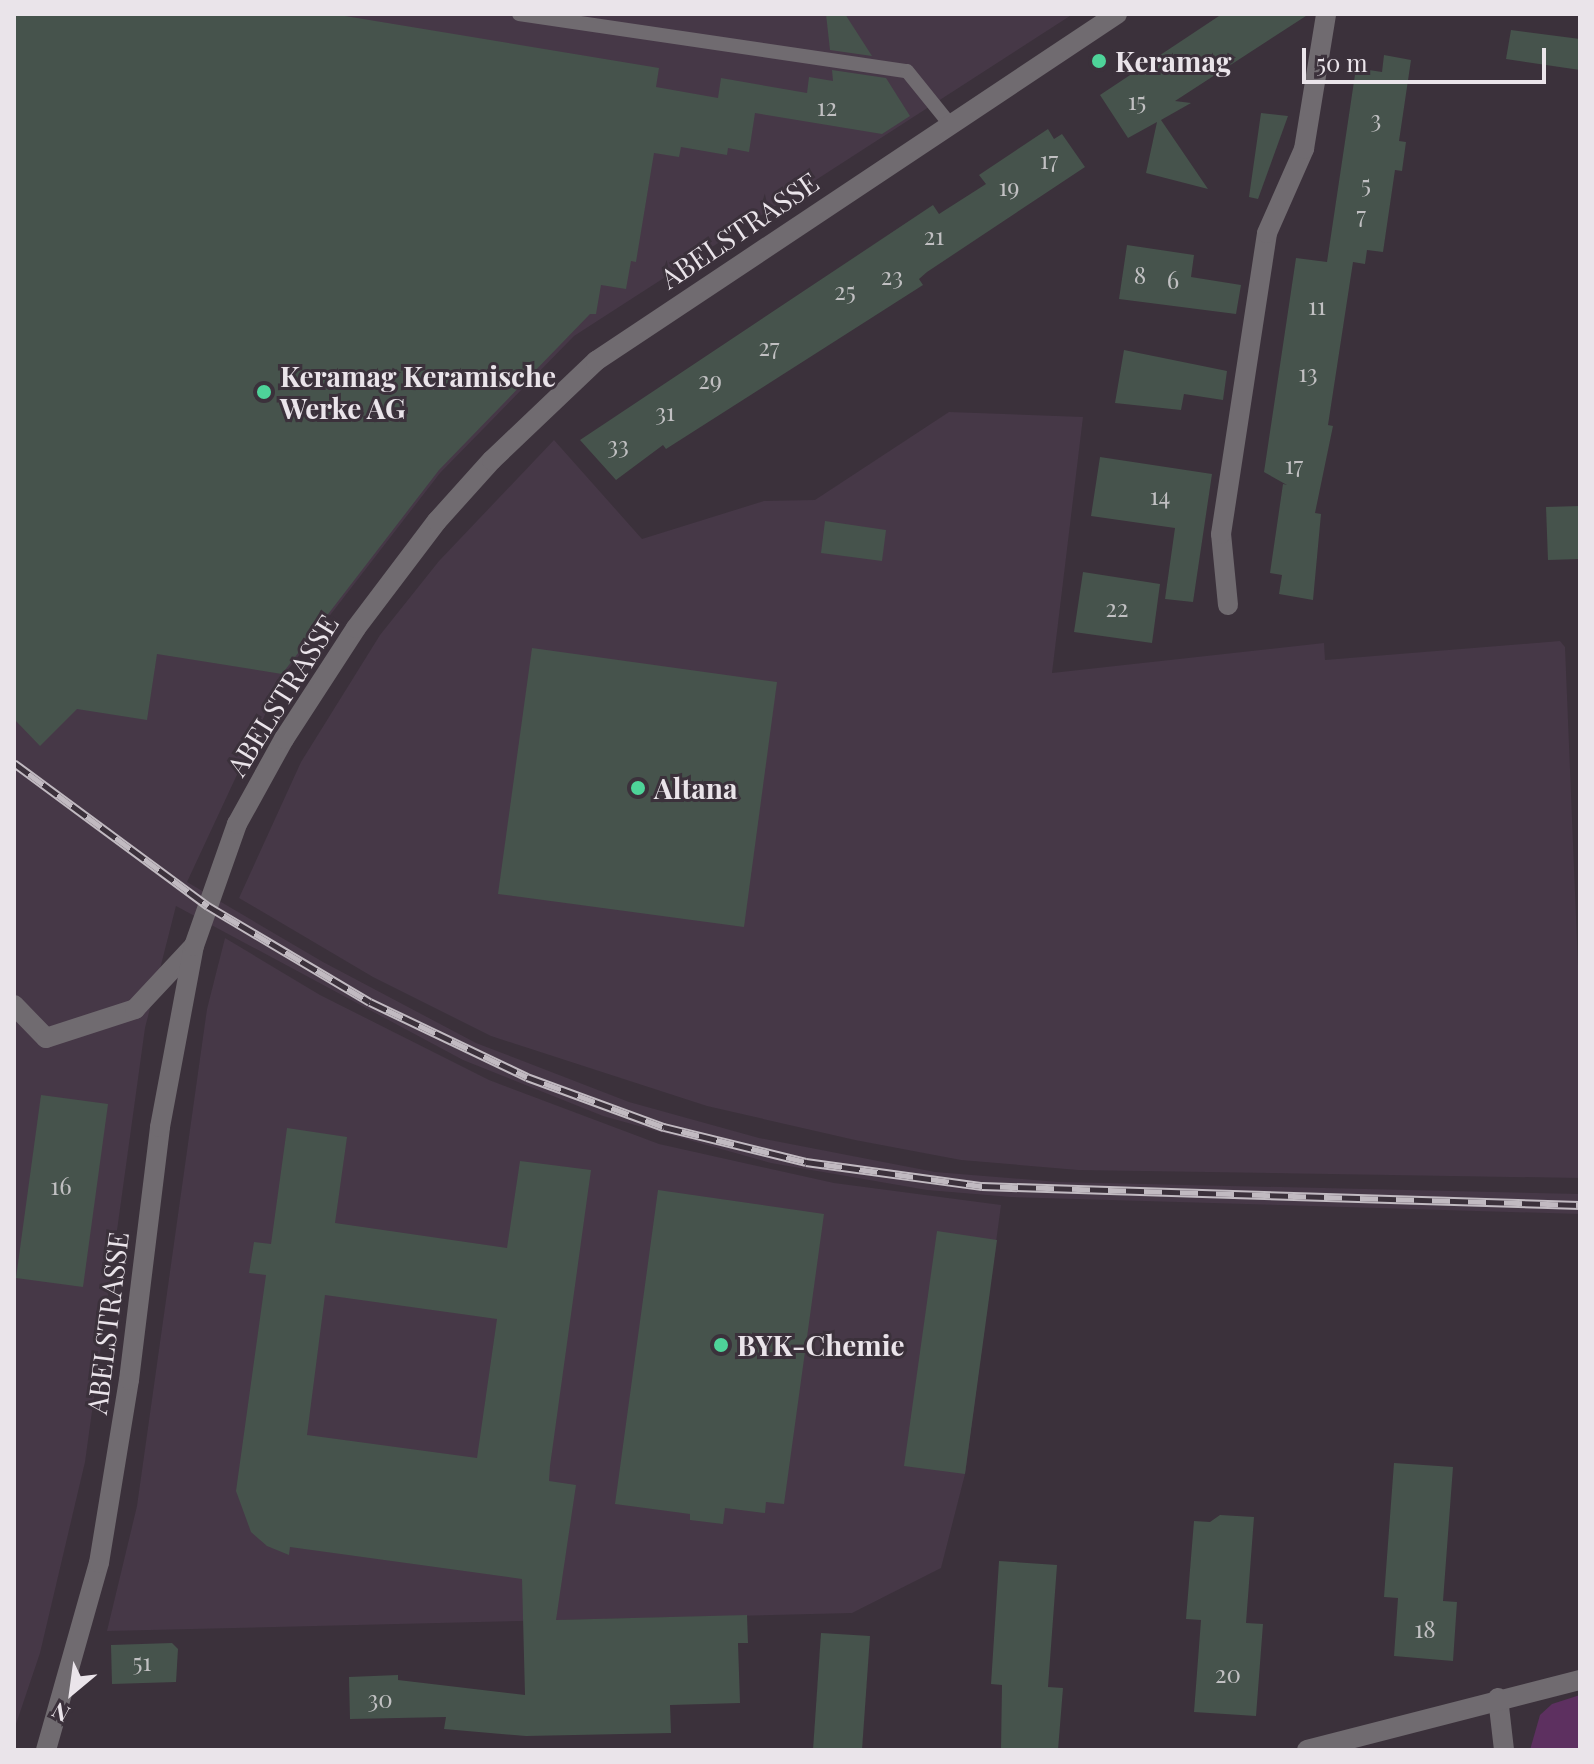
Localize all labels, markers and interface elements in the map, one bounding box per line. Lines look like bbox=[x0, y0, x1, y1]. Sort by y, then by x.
scale bar bbox=[1306, 32, 1550, 82]
place label: Keramag bbox=[1115, 44, 1231, 78]
text: 50 m bbox=[1316, 46, 1368, 78]
marker: Keramag bbox=[1090, 52, 1108, 70]
house number: 15 bbox=[1128, 87, 1146, 115]
house number: 12 bbox=[817, 93, 837, 121]
house number: 3 bbox=[1371, 105, 1381, 133]
house number: 17 bbox=[1040, 146, 1058, 174]
street label: ABELSTRASSE bbox=[654, 165, 824, 295]
house number: 5 bbox=[1361, 170, 1371, 198]
house number: 19 bbox=[998, 173, 1020, 201]
house number: 7 bbox=[1356, 201, 1366, 229]
house number: 21 bbox=[924, 222, 944, 250]
house number: 8 bbox=[1134, 261, 1146, 289]
house number: 23 bbox=[881, 262, 903, 290]
house number: 6 bbox=[1167, 266, 1179, 294]
house number: 25 bbox=[834, 277, 856, 305]
house number: 11 bbox=[1308, 292, 1326, 320]
house number: 27 bbox=[758, 333, 780, 361]
place label: Keramag Keramische Werke AG bbox=[280, 359, 556, 425]
house number: 13 bbox=[1298, 359, 1318, 387]
house number: 29 bbox=[698, 366, 722, 394]
marker: Keramag Keramische Werke AG bbox=[255, 383, 273, 401]
house number: 31 bbox=[655, 398, 675, 426]
house number: 33 bbox=[607, 431, 629, 459]
house number: 17 bbox=[1285, 451, 1303, 479]
house number: 14 bbox=[1150, 482, 1170, 510]
house number: 22 bbox=[1106, 594, 1128, 622]
street label: ABELSTRASSE bbox=[219, 608, 345, 782]
place label: Altana bbox=[654, 771, 737, 805]
marker: Altana bbox=[629, 779, 647, 797]
house number: 16 bbox=[50, 1172, 72, 1200]
street label: ABELSTRASSE bbox=[79, 1230, 135, 1416]
place label: BYK-Chemie bbox=[737, 1328, 905, 1362]
marker: BYK-Chemie bbox=[712, 1336, 730, 1354]
house number: 18 bbox=[1414, 1615, 1436, 1643]
house number: 51 bbox=[133, 1648, 151, 1676]
north arrow bbox=[32, 1652, 112, 1732]
house number: 20 bbox=[1215, 1660, 1241, 1688]
house number: 30 bbox=[367, 1685, 393, 1713]
text: N bbox=[46, 1696, 75, 1730]

